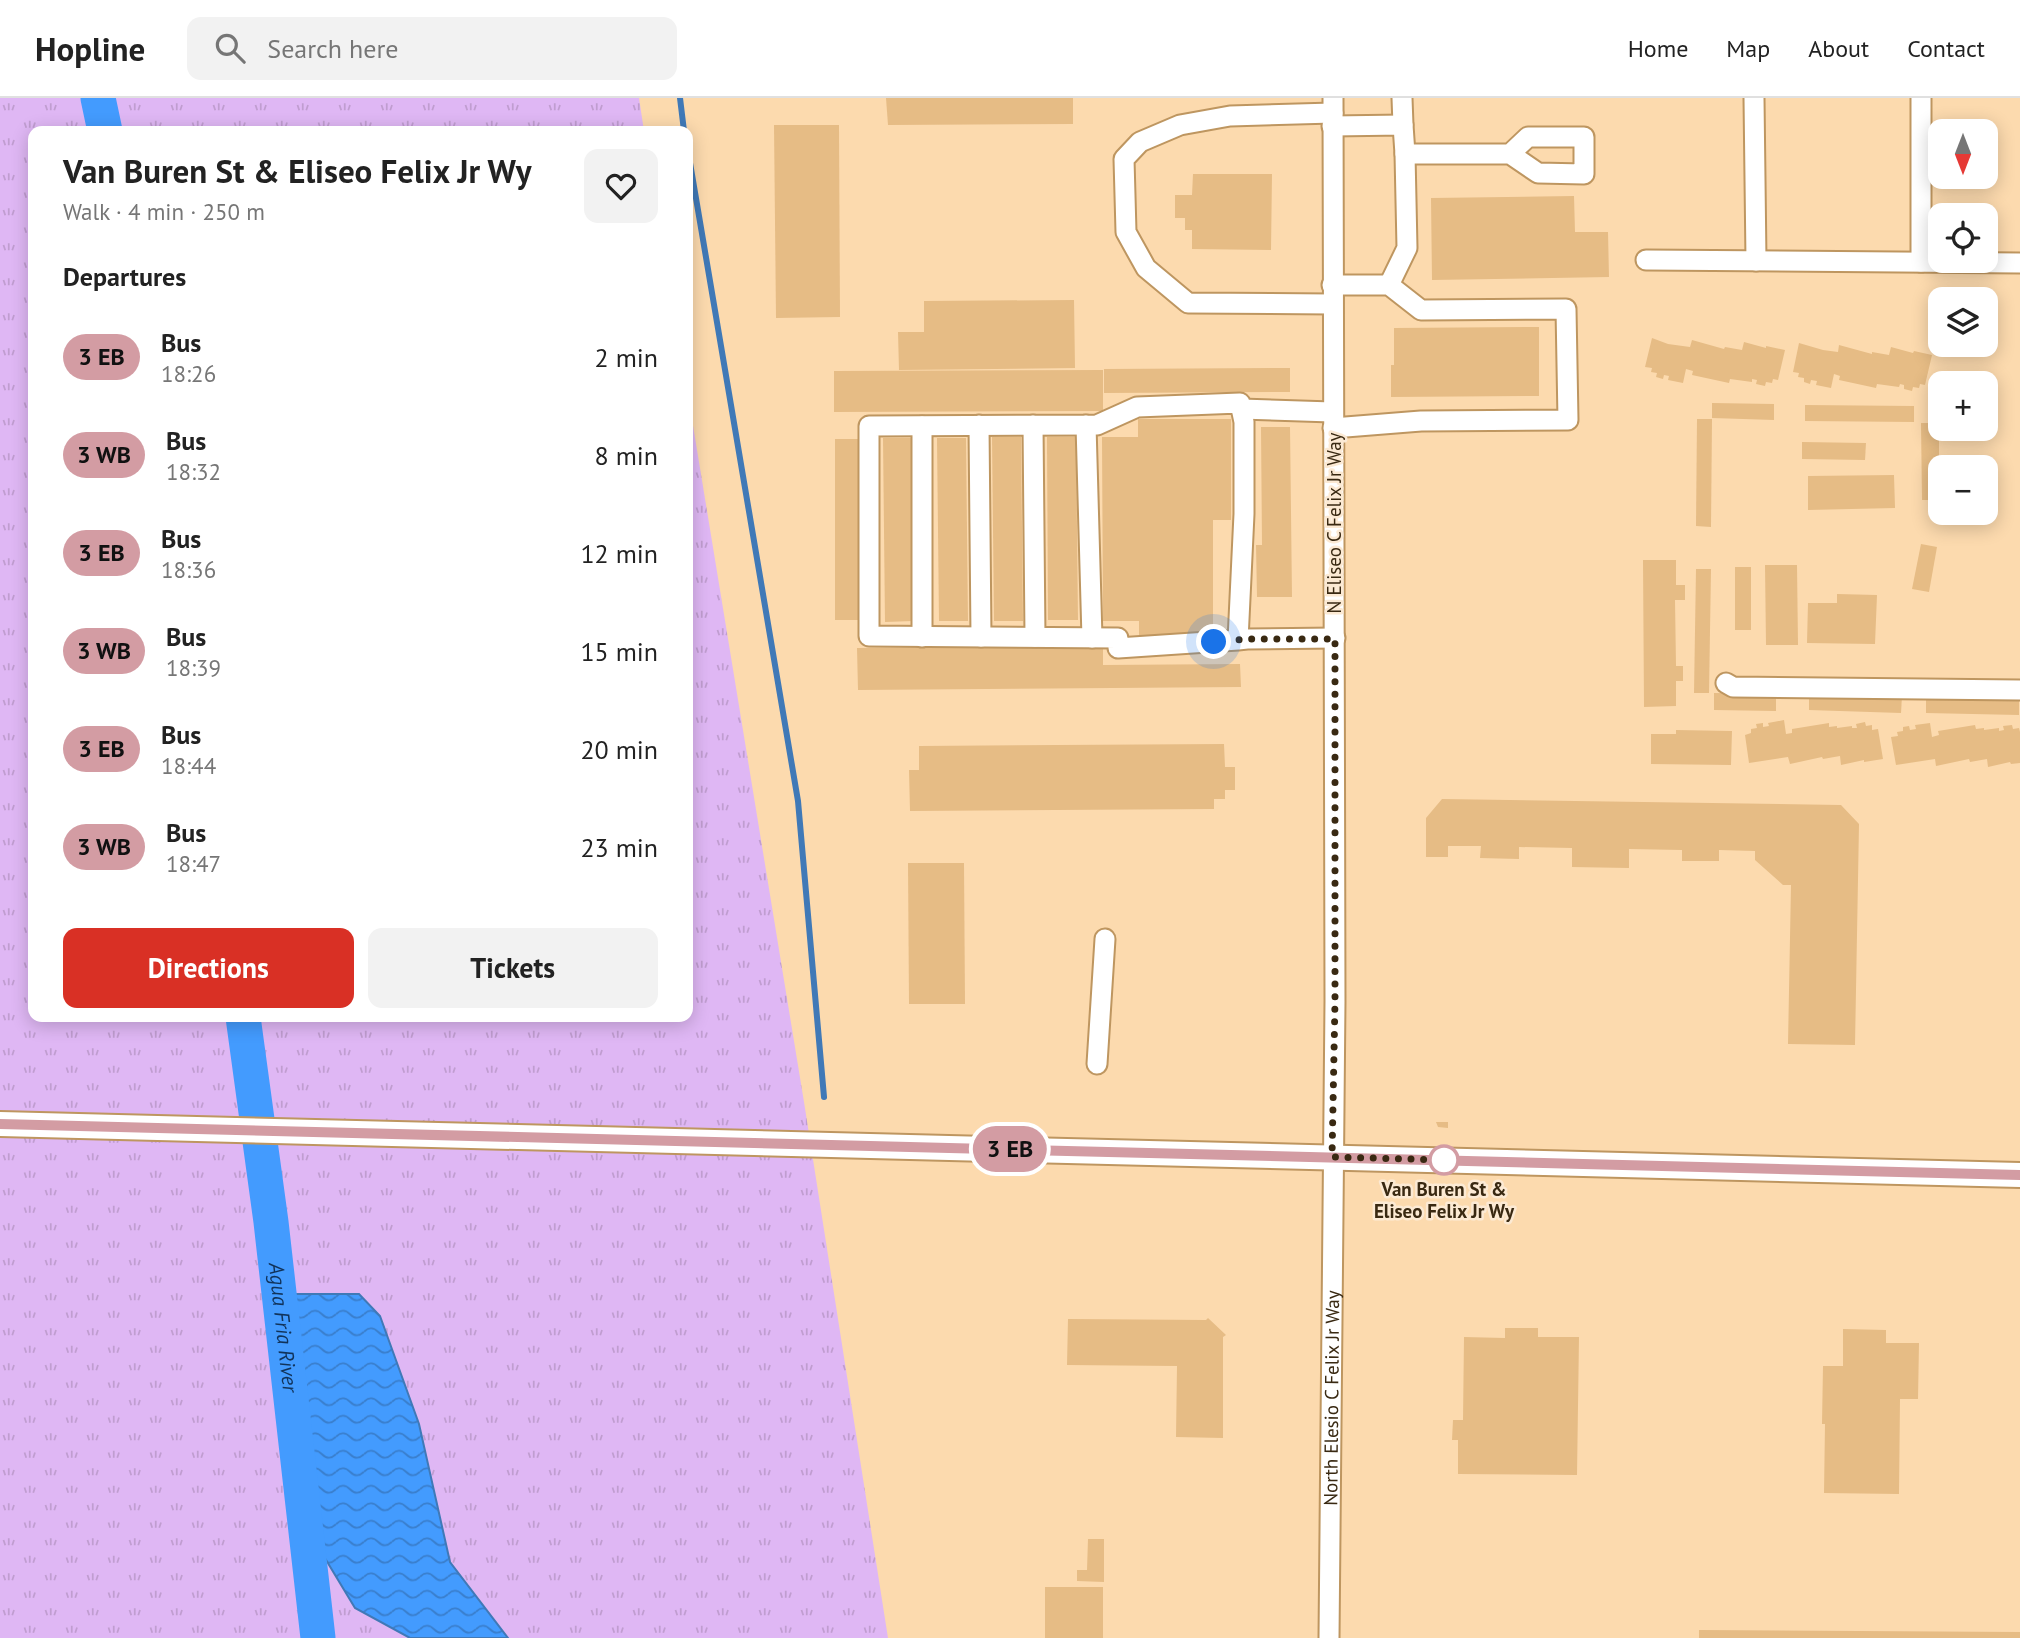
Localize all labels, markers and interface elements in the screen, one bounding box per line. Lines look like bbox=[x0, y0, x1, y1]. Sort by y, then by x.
search box bbox=[187, 17, 677, 80]
text: Hopline bbox=[35, 27, 145, 70]
icon: search bbox=[211, 29, 249, 67]
text: Search here bbox=[267, 32, 398, 65]
text: Home bbox=[1628, 33, 1688, 64]
text: Map bbox=[1726, 33, 1770, 64]
text: About bbox=[1808, 33, 1869, 64]
text: Contact bbox=[1907, 33, 1985, 64]
north arrow bbox=[1928, 119, 1998, 189]
map controls bbox=[1928, 119, 1998, 525]
text: Van Buren St & Eliseo Felix Jr Wy bbox=[63, 149, 531, 192]
button: heart bbox=[584, 149, 658, 223]
text: Walk · 4 min · 250 m bbox=[63, 197, 265, 226]
button: locate bbox=[1928, 203, 1998, 273]
text: Departures bbox=[63, 260, 186, 293]
button: layers bbox=[1928, 287, 1998, 357]
text: Bus bbox=[161, 326, 201, 359]
text: 3 EB bbox=[78, 341, 125, 372]
text: 2 min bbox=[595, 341, 658, 374]
text: 18:26 bbox=[161, 359, 216, 388]
button: + bbox=[1928, 371, 1998, 441]
text: Bus bbox=[166, 424, 206, 457]
street label: N Eliseo C Felix Jr Way bbox=[1322, 432, 1346, 613]
text: 3 WB bbox=[77, 439, 131, 470]
text: 8 min bbox=[595, 439, 658, 472]
button: − bbox=[1928, 455, 1998, 525]
text: 18:32 bbox=[166, 457, 221, 486]
text: Bus bbox=[161, 522, 201, 555]
text: 3 EB bbox=[78, 537, 125, 568]
text: 12 min bbox=[580, 537, 658, 570]
text: 18:36 bbox=[161, 555, 216, 584]
text: Bus bbox=[166, 620, 206, 653]
your location bbox=[1196, 624, 1231, 659]
text: 3 WB bbox=[77, 635, 131, 666]
text: 15 min bbox=[580, 635, 658, 668]
text: 18:39 bbox=[166, 653, 221, 682]
text: Bus bbox=[161, 718, 201, 751]
text: 3 EB bbox=[78, 733, 125, 764]
text: 20 min bbox=[580, 733, 658, 766]
text: 18:44 bbox=[161, 751, 216, 780]
text: Bus bbox=[166, 816, 206, 849]
text: 3 WB bbox=[77, 831, 131, 862]
text: 23 min bbox=[580, 831, 658, 864]
text: 18:47 bbox=[166, 849, 221, 878]
button: Directions bbox=[63, 928, 354, 1008]
button: Tickets bbox=[368, 928, 658, 1008]
line badge: 3 EB bbox=[961, 1126, 1059, 1172]
text: 3 EB bbox=[987, 1133, 1033, 1164]
marker: Van Buren St & Eliseo Felix Jr Wy bbox=[1429, 1145, 1459, 1175]
place label: Van Buren St & Eliseo Felix Jr Wy bbox=[1374, 1177, 1515, 1223]
water label: Agua Fria River bbox=[263, 1260, 304, 1396]
street label: North Elesio C Felix Jr Way bbox=[1318, 1290, 1344, 1506]

